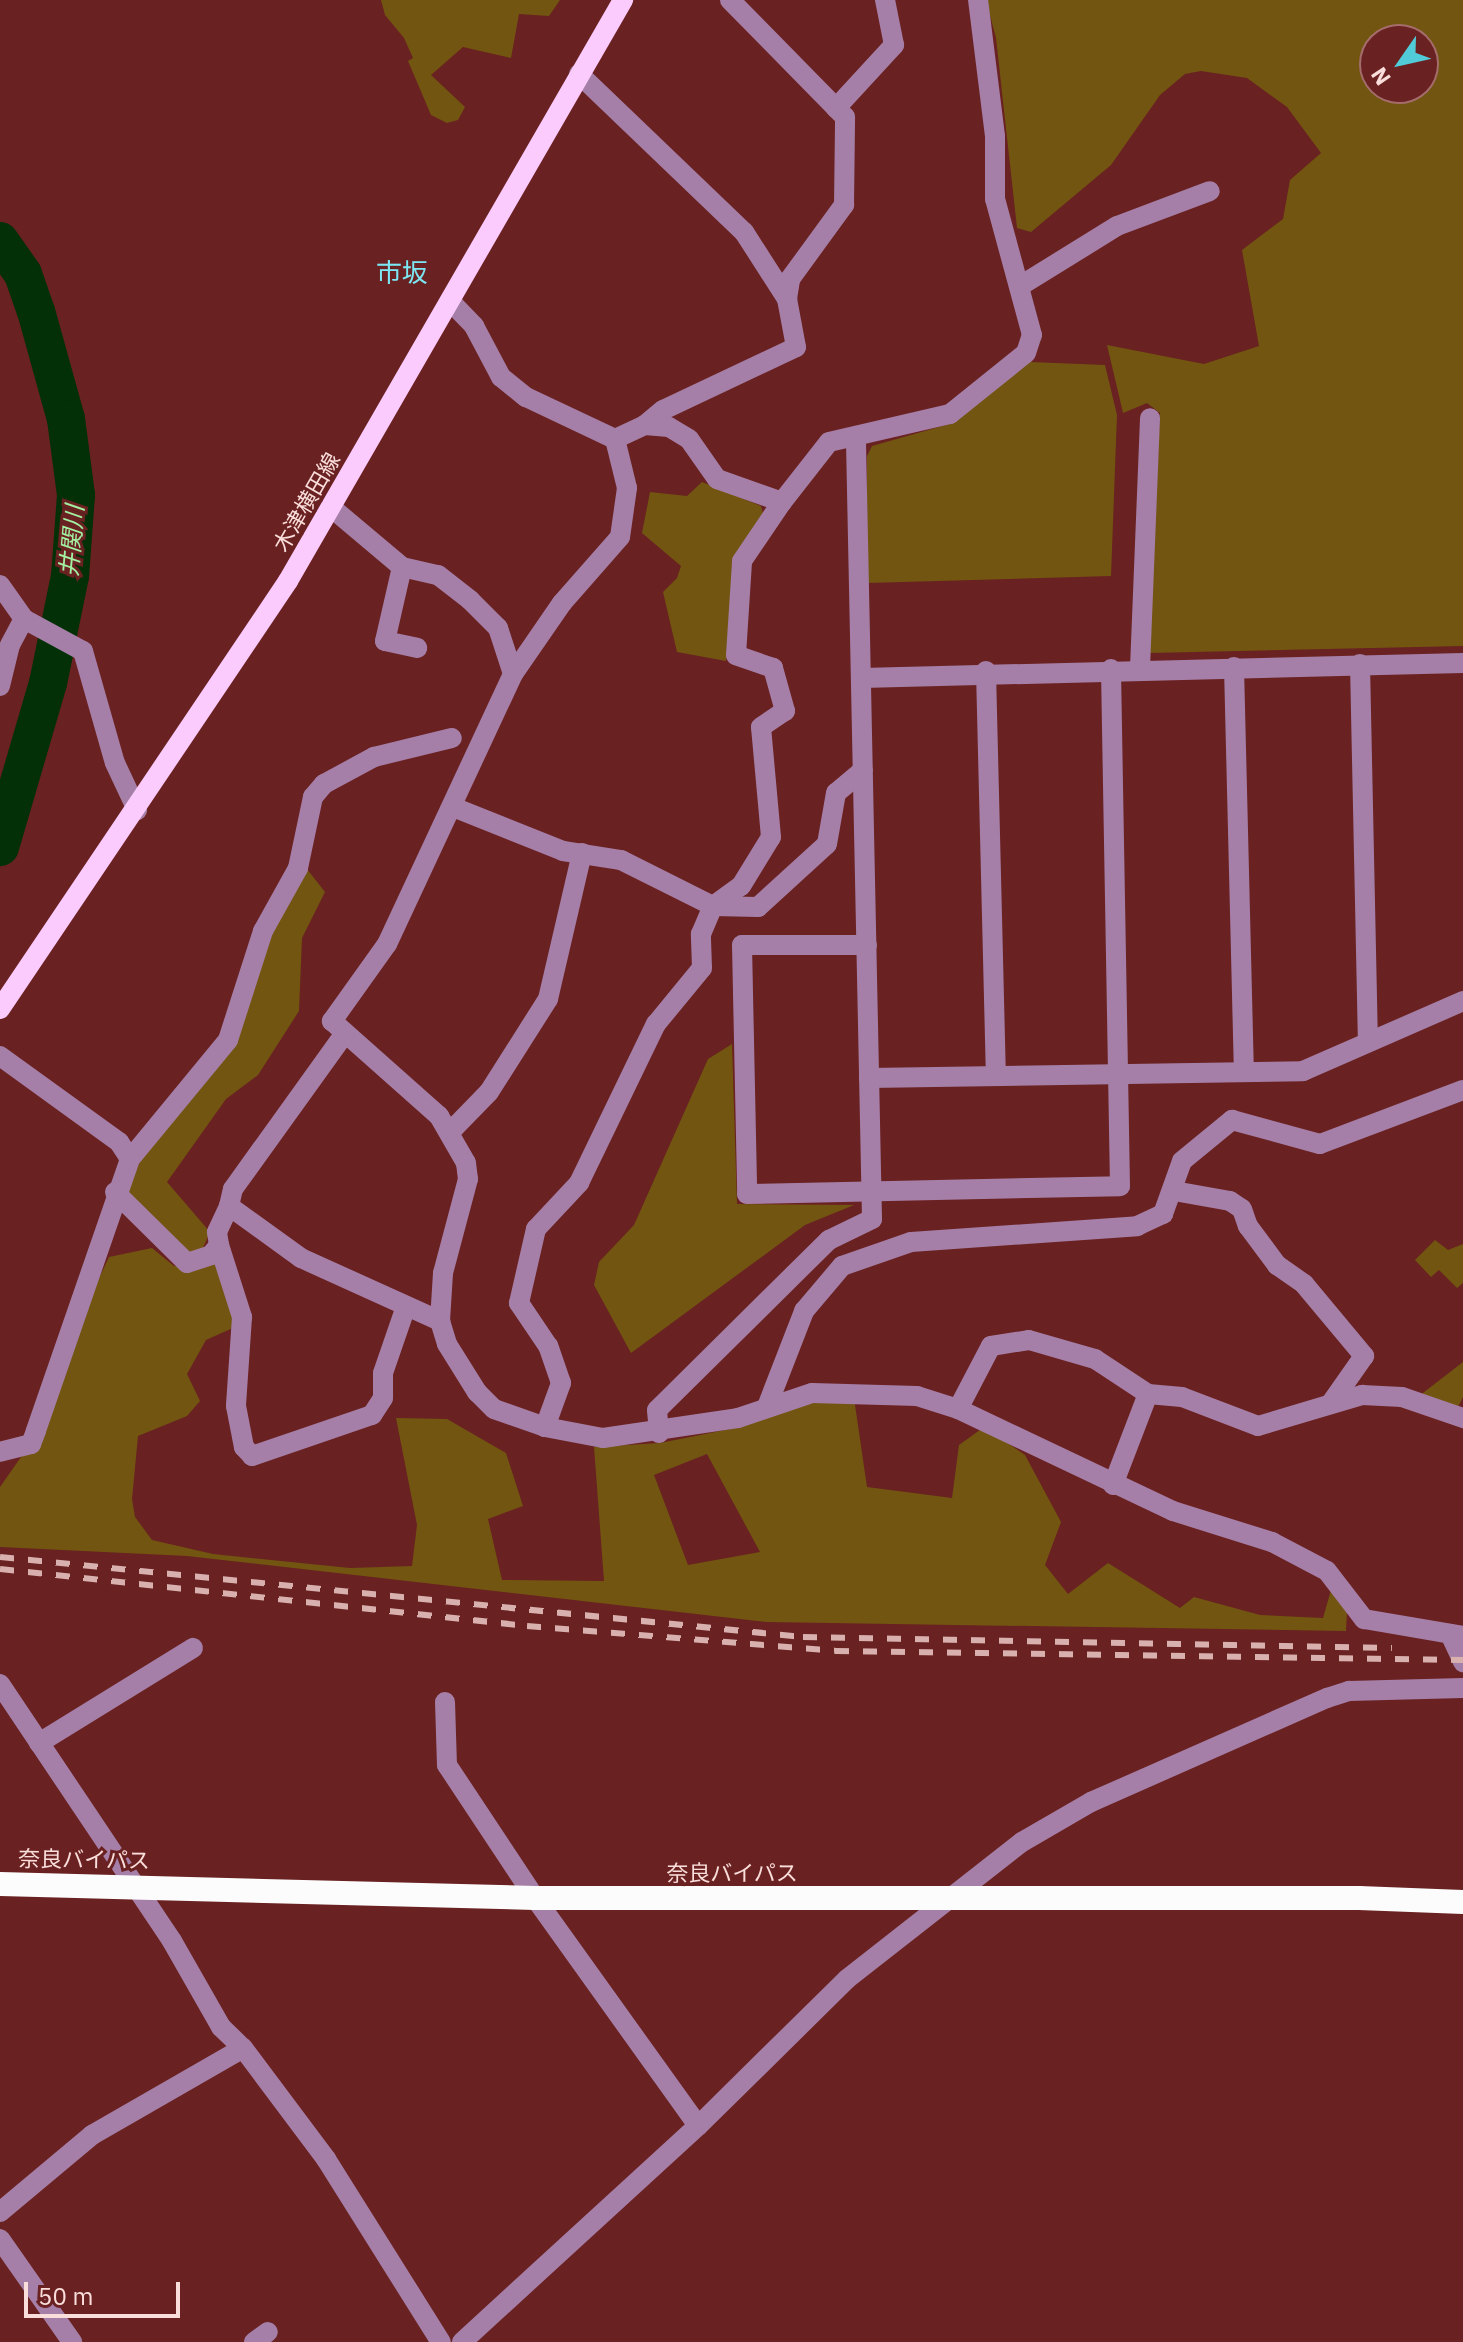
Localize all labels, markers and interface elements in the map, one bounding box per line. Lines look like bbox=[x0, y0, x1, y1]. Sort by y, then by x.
north arrow bbox=[1359, 24, 1439, 104]
text: N bbox=[1364, 62, 1397, 91]
district label: 市坂 bbox=[376, 257, 428, 289]
street label: 木津横田線 bbox=[267, 448, 345, 556]
water label: 井関川 bbox=[55, 504, 89, 578]
street label: 奈良バイパス bbox=[18, 1845, 150, 1873]
street label: 奈良バイパス bbox=[666, 1860, 798, 1886]
scale bar bbox=[28, 2266, 184, 2316]
text: 50 m bbox=[38, 2280, 93, 2312]

